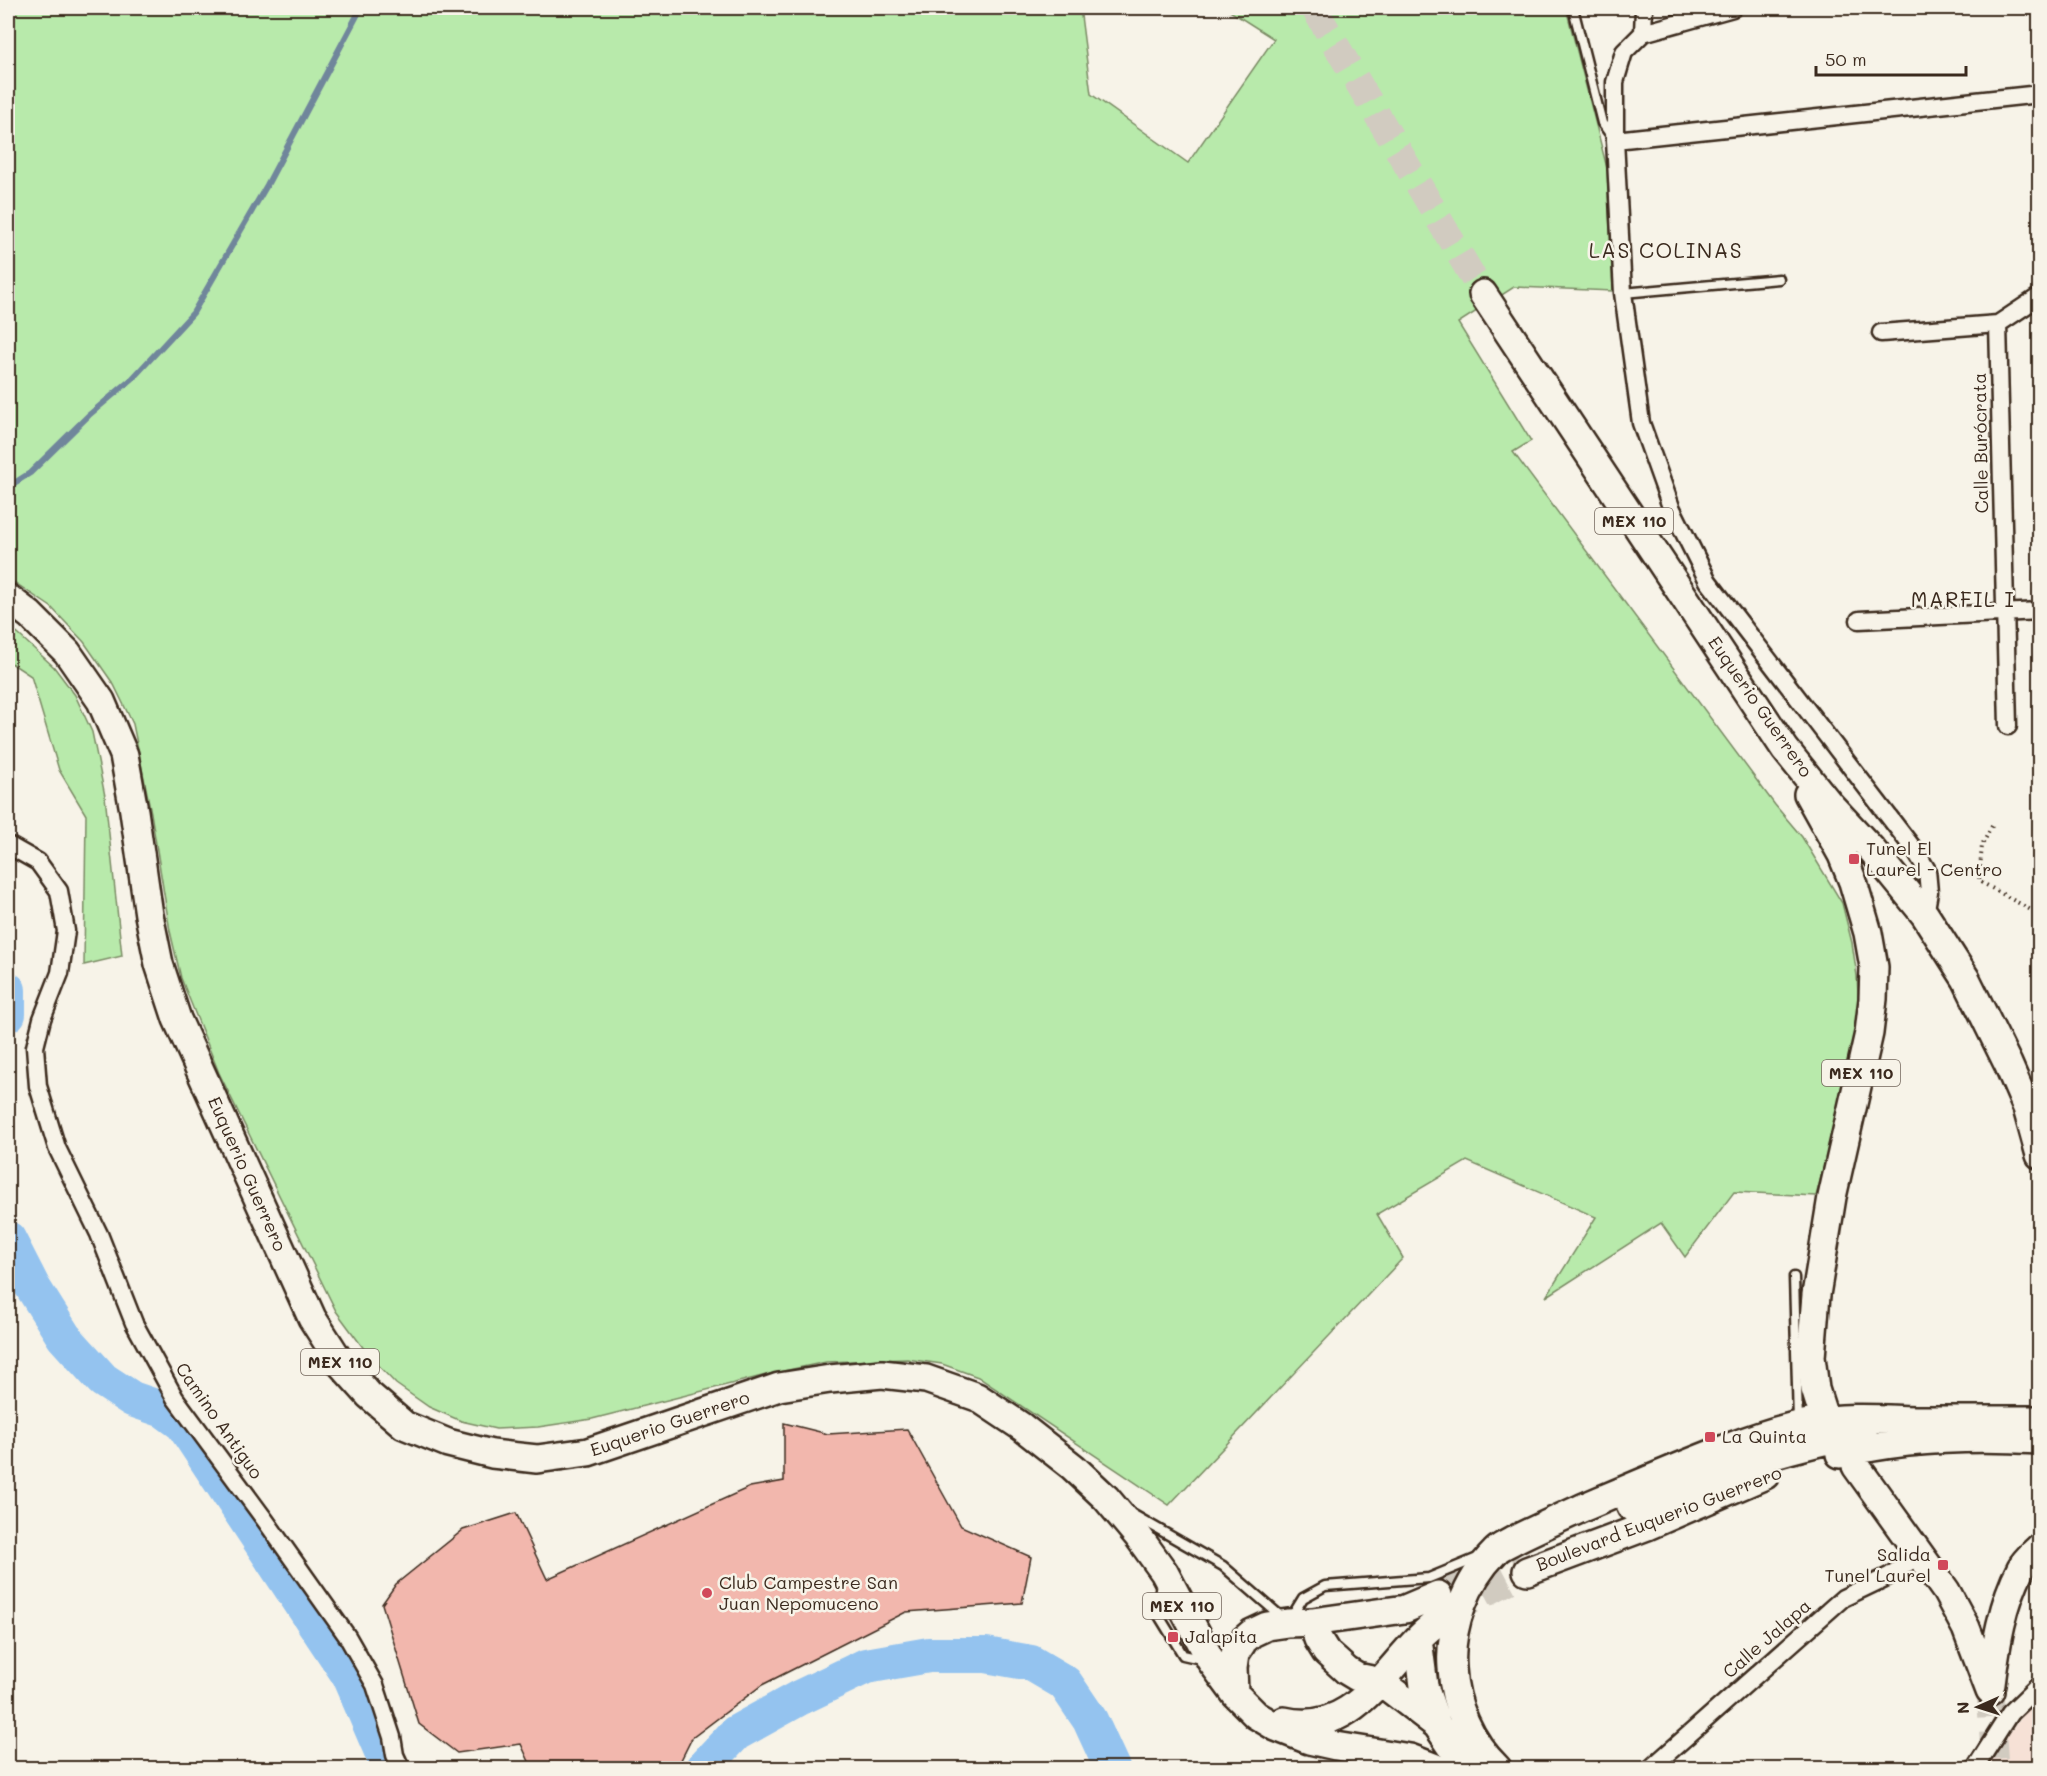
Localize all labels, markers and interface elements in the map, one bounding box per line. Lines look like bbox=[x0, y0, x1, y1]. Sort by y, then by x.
scale bar bbox=[1816, 39, 1966, 77]
text: 50 m bbox=[1825, 47, 1867, 71]
district label: LAS COLINAS bbox=[1589, 236, 1743, 263]
street label: Calle Burócrata bbox=[1967, 372, 1993, 514]
road number: MEX 110 bbox=[1595, 508, 1673, 534]
district label: MARFIL I bbox=[1911, 585, 2015, 612]
street label: Euquerio Guerrero bbox=[1703, 631, 1819, 782]
place label: Tunel El Laurel - Centro bbox=[1866, 836, 2002, 881]
marker: Tunel El Laurel - Centro bbox=[1847, 852, 1861, 866]
road number: MEX 110 bbox=[1822, 1060, 1900, 1086]
street label: Euquerio Guerrero bbox=[203, 1092, 293, 1255]
road number: MEX 110 bbox=[301, 1349, 379, 1375]
street label: Camino Antiguo bbox=[171, 1357, 269, 1484]
street label: Euquerio Guerrero bbox=[587, 1384, 753, 1462]
place label: La Quinta bbox=[1722, 1424, 1807, 1448]
marker: La Quinta bbox=[1703, 1430, 1717, 1444]
street label: Boulevard Euquerio Guerrero bbox=[1532, 1460, 1785, 1576]
place label: Salida Tunel Laurel bbox=[1825, 1542, 1931, 1587]
marker: Salida Tunel Laurel bbox=[1936, 1558, 1950, 1572]
place label: Club Campestre San Juan Nepomuceno bbox=[719, 1570, 898, 1615]
marker: Club Campestre San Juan Nepomuceno bbox=[700, 1586, 714, 1600]
road number: MEX 110 bbox=[1143, 1593, 1221, 1619]
street label: Calle Jalapa bbox=[1717, 1593, 1815, 1683]
place label: Jalapita bbox=[1185, 1624, 1258, 1648]
marker: Jalapita bbox=[1166, 1630, 1180, 1644]
north arrow bbox=[1948, 1677, 2008, 1737]
text: N bbox=[1952, 1701, 1973, 1714]

